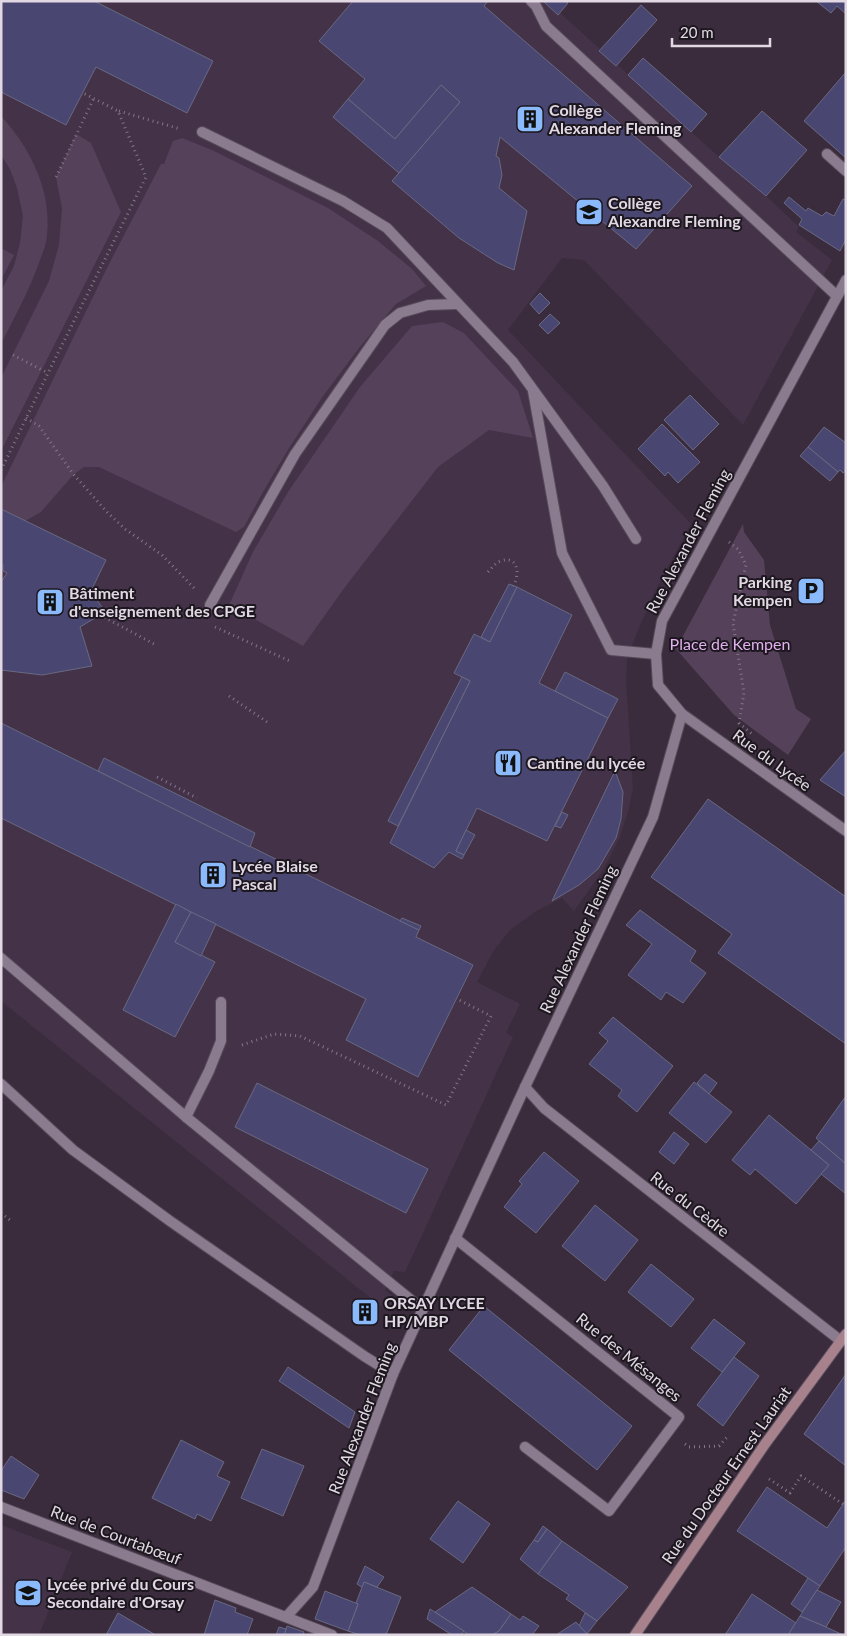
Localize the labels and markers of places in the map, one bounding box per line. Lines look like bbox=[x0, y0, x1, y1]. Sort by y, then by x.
place label: Collège Alexander Fleming bbox=[548, 100, 682, 137]
building icon: Collège Alexander Fleming bbox=[515, 104, 545, 134]
place label: Collège Alexandre Fleming bbox=[607, 193, 741, 230]
school or university icon: Collège Alexandre Fleming bbox=[574, 197, 604, 227]
place label: Parking Kempen bbox=[733, 572, 793, 609]
parking icon: Parking Kempen bbox=[796, 576, 826, 606]
place label: Bâtiment d'enseignement des CPGE bbox=[69, 583, 255, 620]
building icon: Bâtiment d'enseignement des CPGE bbox=[35, 587, 65, 617]
restaurant icon: Cantine du lycée bbox=[493, 748, 523, 778]
place label: Cantine du lycée bbox=[527, 753, 646, 772]
place label: Lycée Blaise Pascal bbox=[232, 856, 318, 893]
building icon: Lycée Blaise Pascal bbox=[198, 860, 228, 890]
place label: ORSAY LYCEE HP/MBP bbox=[384, 1293, 485, 1330]
building icon: ORSAY LYCEE HP/MBP bbox=[350, 1297, 380, 1327]
place label: Lycée privé du Cours Secondaire d'Orsay bbox=[47, 1574, 194, 1611]
school or university icon: Lycée privé du Cours Secondaire d'Orsay bbox=[13, 1578, 43, 1608]

